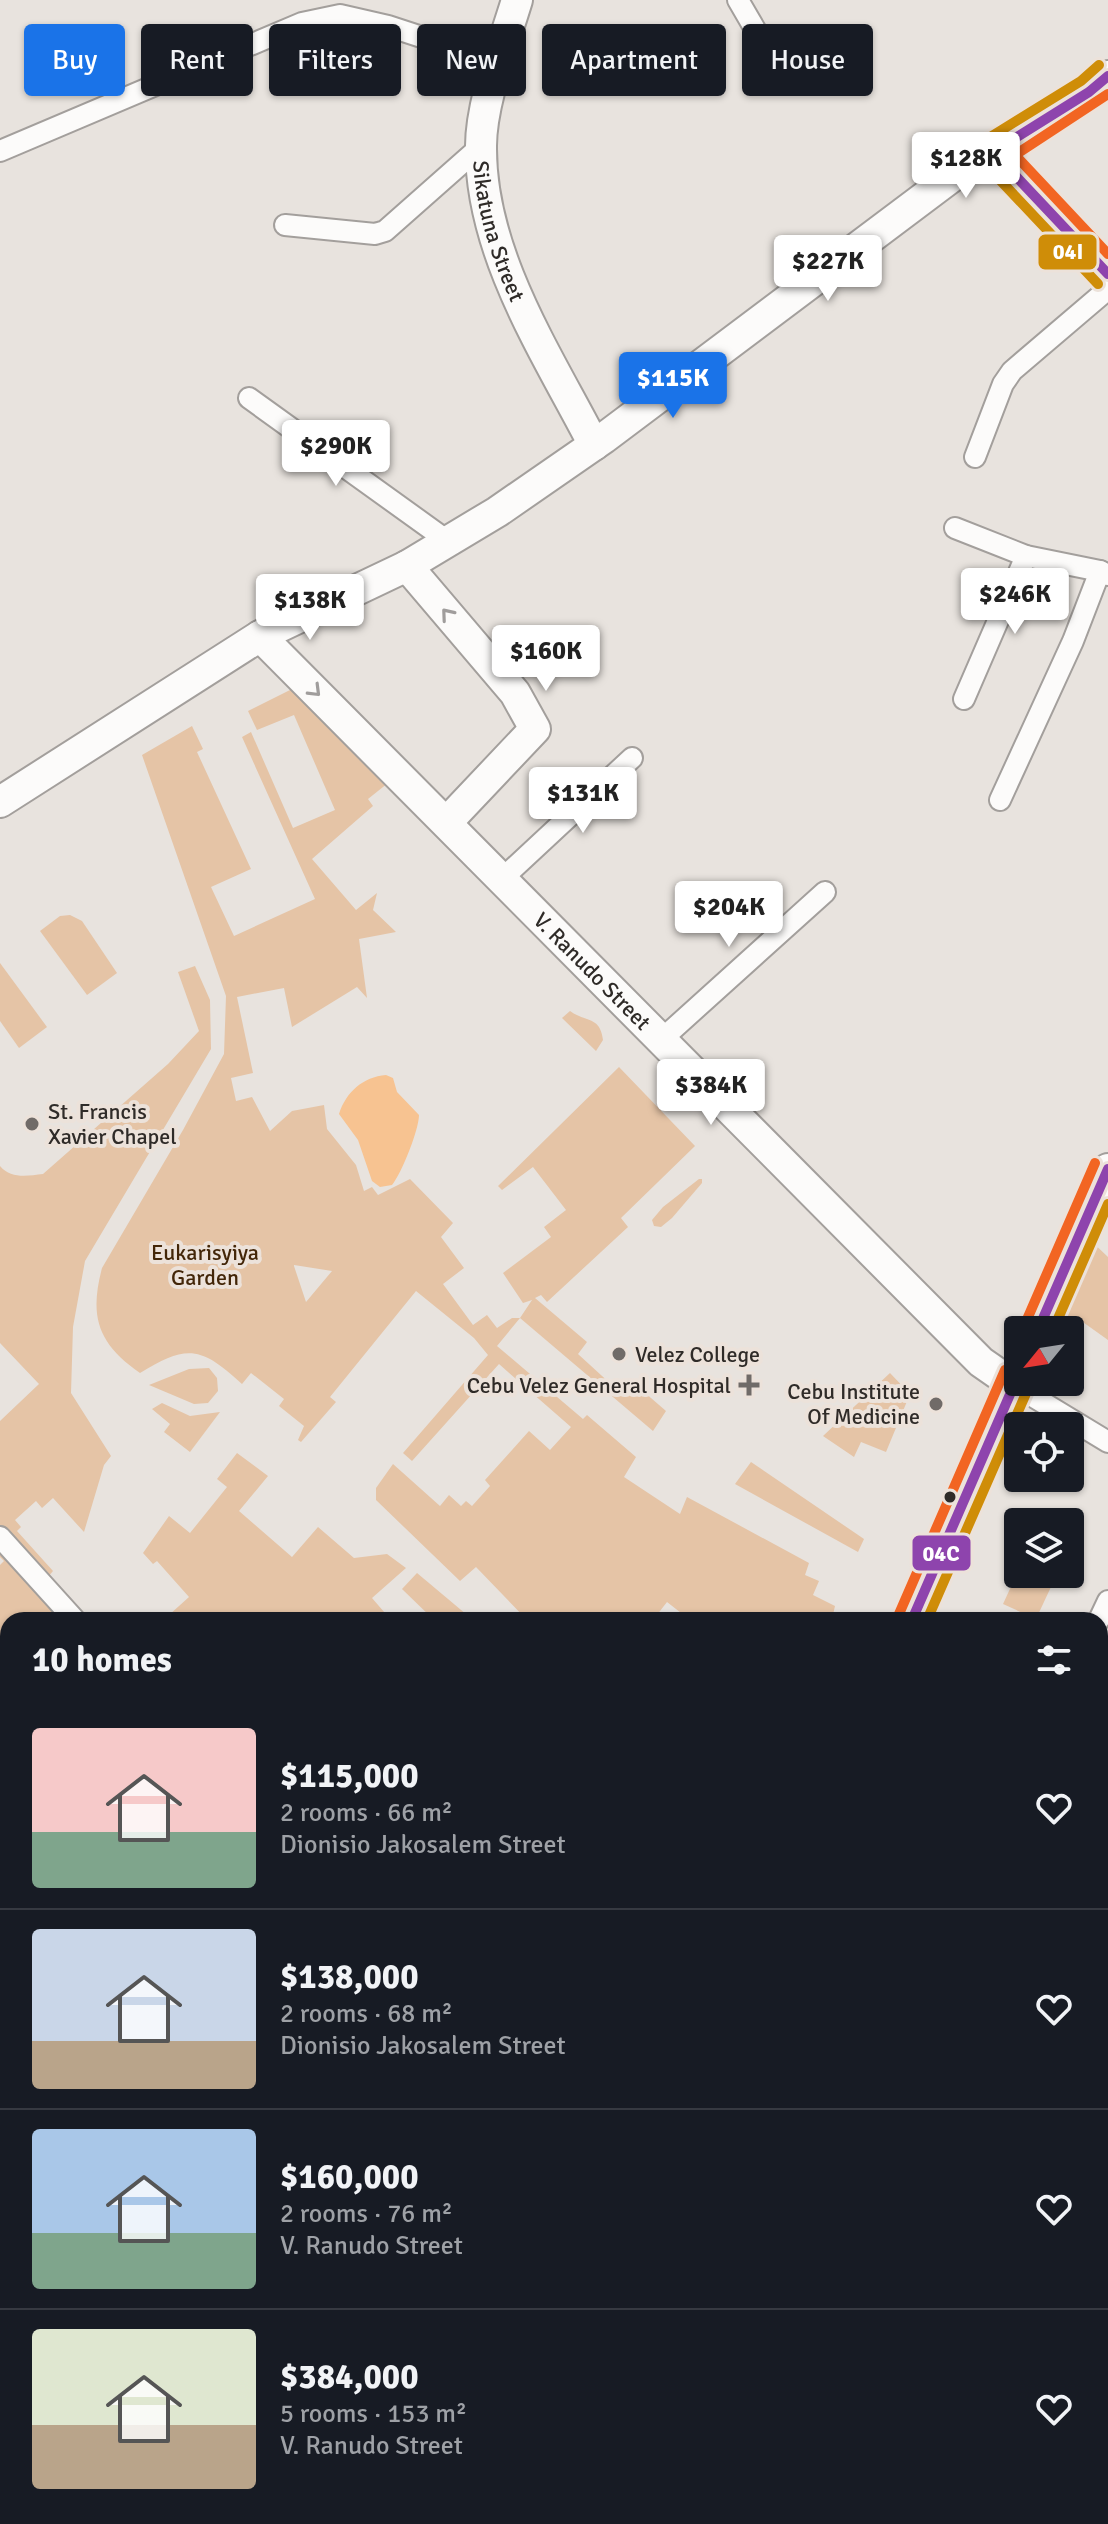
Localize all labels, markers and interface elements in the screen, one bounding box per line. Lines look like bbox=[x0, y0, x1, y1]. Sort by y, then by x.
chip: Buy bbox=[24, 24, 125, 96]
chip: Rent bbox=[141, 24, 253, 96]
chip: Filters bbox=[269, 24, 401, 96]
chip: New bbox=[417, 24, 526, 96]
chip: Apartment bbox=[542, 24, 726, 96]
chip: House bbox=[742, 24, 873, 96]
pin: $128K bbox=[910, 132, 1022, 200]
text: $128K bbox=[930, 142, 1002, 174]
street label: Sikatuna Street bbox=[467, 160, 531, 306]
line badge: 04I bbox=[1037, 233, 1098, 271]
pin: $227K bbox=[772, 235, 884, 303]
text: 04I bbox=[1053, 238, 1083, 265]
text: $227K bbox=[792, 245, 864, 277]
pin: $115K bbox=[617, 352, 729, 420]
text: $115K bbox=[637, 362, 709, 394]
pin: $290K bbox=[280, 420, 392, 488]
text: $290K bbox=[300, 430, 372, 462]
pin: $246K bbox=[959, 568, 1071, 636]
pin: $138K bbox=[254, 574, 366, 642]
text: $246K bbox=[979, 578, 1051, 610]
text: $138K bbox=[274, 584, 346, 616]
one-way arrow bbox=[442, 608, 457, 623]
pin: $160K bbox=[490, 625, 602, 693]
text: $160K bbox=[510, 635, 582, 667]
one-way arrow bbox=[306, 682, 321, 696]
pin: $131K bbox=[527, 767, 639, 835]
text: $131K bbox=[547, 777, 619, 809]
pin: $204K bbox=[673, 881, 785, 949]
text: $204K bbox=[693, 891, 765, 923]
street label: V. Ranudo Street bbox=[528, 907, 657, 1036]
pin: $384K bbox=[655, 1059, 767, 1127]
text: $384K bbox=[675, 1069, 747, 1101]
place label: St. Francis Xavier Chapel bbox=[48, 1098, 177, 1150]
marker: St. Francis Xavier Chapel bbox=[23, 1115, 41, 1133]
park label: Eukarisyiya Garden bbox=[151, 1239, 259, 1291]
north arrow bbox=[1004, 1316, 1084, 1396]
map controls bbox=[1004, 1316, 1084, 1588]
place label: Velez College bbox=[635, 1341, 760, 1368]
marker: Velez College bbox=[610, 1345, 628, 1363]
place label: Cebu Velez General Hospital bbox=[467, 1372, 731, 1399]
marker: Cebu Velez General Hospital bbox=[738, 1374, 760, 1396]
place label: Cebu Institute Of Medicine bbox=[787, 1378, 920, 1430]
marker: Cebu Institute Of Medicine bbox=[927, 1395, 945, 1413]
button: locate bbox=[1004, 1412, 1084, 1492]
unlabelled marker bbox=[942, 1489, 958, 1505]
button: layers bbox=[1004, 1508, 1084, 1588]
line badge: 04C bbox=[911, 1534, 972, 1572]
text: 04C bbox=[922, 1540, 960, 1567]
icon: filters bbox=[1032, 1638, 1076, 1682]
text: 10 homes bbox=[32, 1639, 172, 1681]
text: $115,000 bbox=[280, 1755, 419, 1797]
icon: home bbox=[96, 1760, 192, 1856]
icon: heart bbox=[1032, 1786, 1076, 1830]
text: 2 rooms · 66 m² bbox=[280, 1797, 453, 1829]
text: Dionisio Jakosalem Street bbox=[280, 1829, 566, 1861]
text: $138,000 bbox=[280, 1956, 419, 1998]
icon: home bbox=[96, 1961, 192, 2057]
icon: heart bbox=[1032, 1987, 1076, 2031]
text: 2 rooms · 68 m² bbox=[280, 1998, 453, 2030]
text: Dionisio Jakosalem Street bbox=[280, 2030, 566, 2062]
text: $160,000 bbox=[280, 2156, 419, 2198]
icon: home bbox=[96, 2161, 192, 2257]
icon: heart bbox=[1032, 2187, 1076, 2231]
text: 2 rooms · 76 m² bbox=[280, 2198, 453, 2230]
text: V. Ranudo Street bbox=[280, 2230, 463, 2262]
text: $384,000 bbox=[280, 2356, 419, 2398]
icon: home bbox=[96, 2361, 192, 2457]
icon: heart bbox=[1032, 2387, 1076, 2431]
text: 5 rooms · 153 m² bbox=[280, 2398, 467, 2430]
text: V. Ranudo Street bbox=[280, 2430, 463, 2462]

